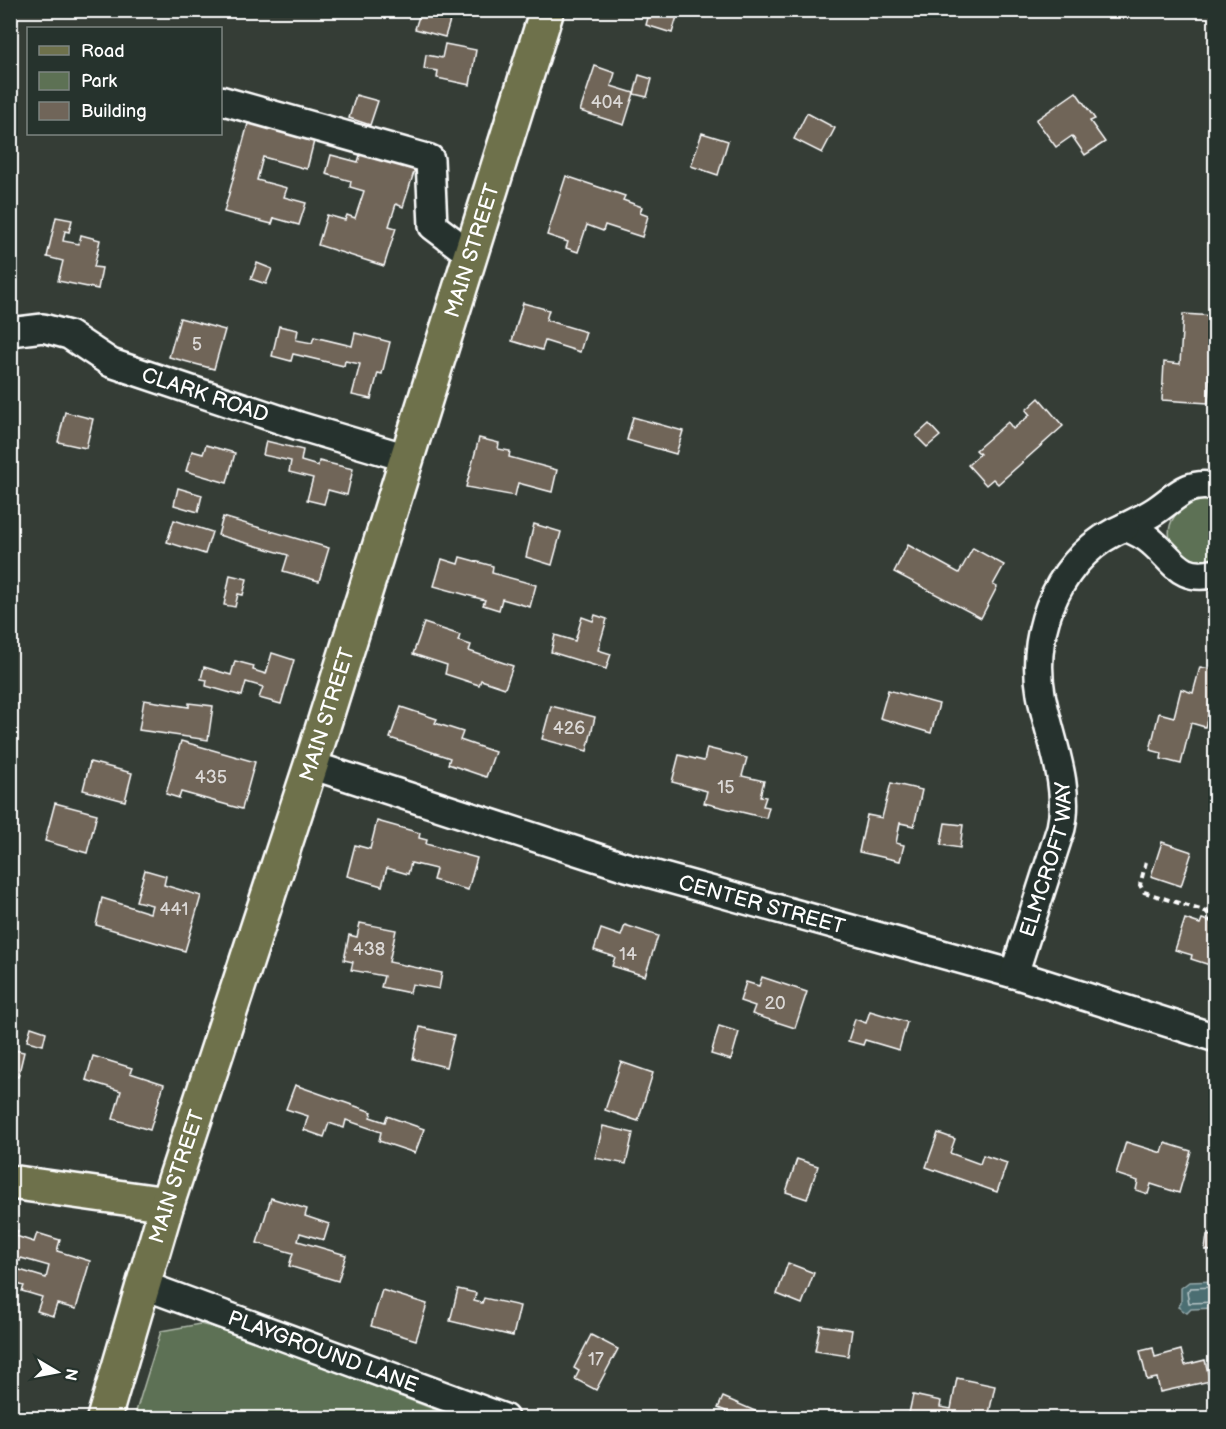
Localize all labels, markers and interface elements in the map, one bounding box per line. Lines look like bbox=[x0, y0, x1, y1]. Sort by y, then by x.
legend bbox=[27, 27, 222, 135]
text: Road bbox=[81, 41, 125, 62]
text: Park bbox=[81, 71, 117, 92]
house number: 404 bbox=[591, 92, 623, 113]
text: Building bbox=[81, 101, 147, 122]
street label: MAIN STREET bbox=[439, 180, 505, 321]
house number: 5 bbox=[192, 334, 202, 355]
street label: CLARK ROAD bbox=[138, 362, 272, 427]
street label: MAIN STREET bbox=[294, 644, 360, 785]
house number: 426 bbox=[553, 718, 585, 739]
house number: 435 bbox=[195, 767, 227, 788]
house number: 15 bbox=[717, 777, 735, 798]
street label: ELMCROFT WAY bbox=[1014, 779, 1076, 940]
street label: CENTER STREET bbox=[676, 869, 848, 939]
house number: 441 bbox=[160, 899, 188, 920]
house number: 438 bbox=[353, 939, 385, 960]
house number: 14 bbox=[619, 944, 637, 965]
house number: 20 bbox=[764, 993, 786, 1014]
street label: MAIN STREET bbox=[144, 1106, 210, 1246]
street label: PLAYGROUND LANE bbox=[225, 1305, 422, 1398]
north arrow bbox=[27, 1342, 87, 1402]
house number: 17 bbox=[588, 1349, 604, 1370]
text: N bbox=[60, 1367, 81, 1382]

